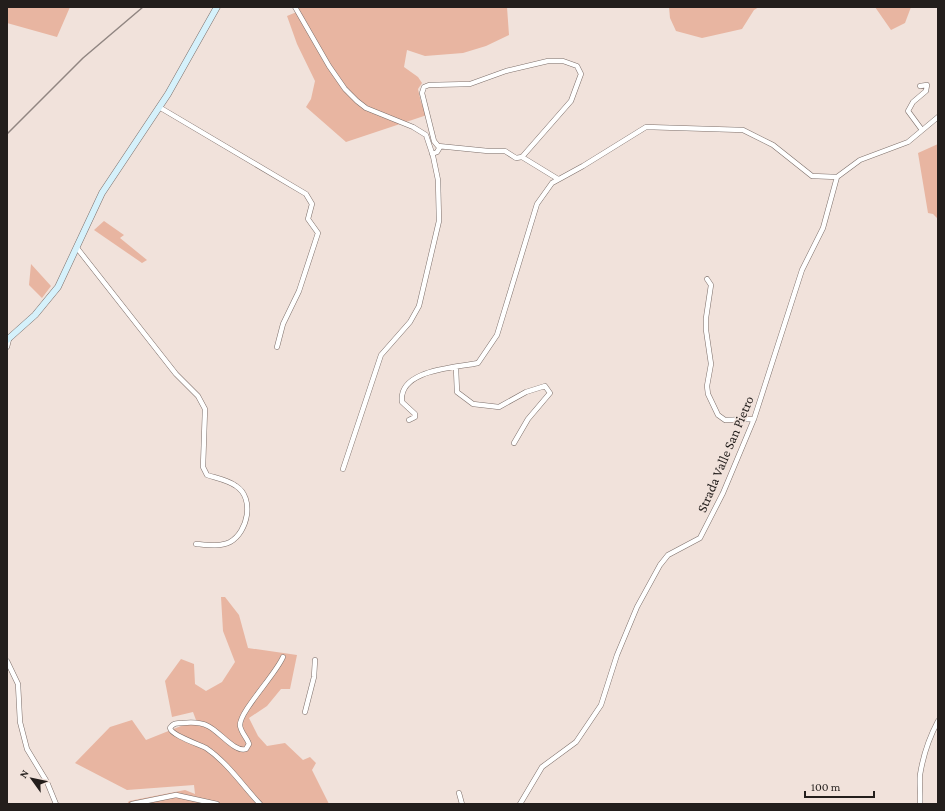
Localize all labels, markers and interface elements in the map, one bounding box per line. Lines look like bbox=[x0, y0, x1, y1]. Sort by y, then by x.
street label: Strada Valle San Pietro bbox=[693, 393, 757, 515]
north arrow bbox=[12, 759, 52, 799]
text: N bbox=[17, 767, 31, 780]
scale bar bbox=[805, 773, 874, 799]
text: 100 m bbox=[811, 780, 841, 794]

